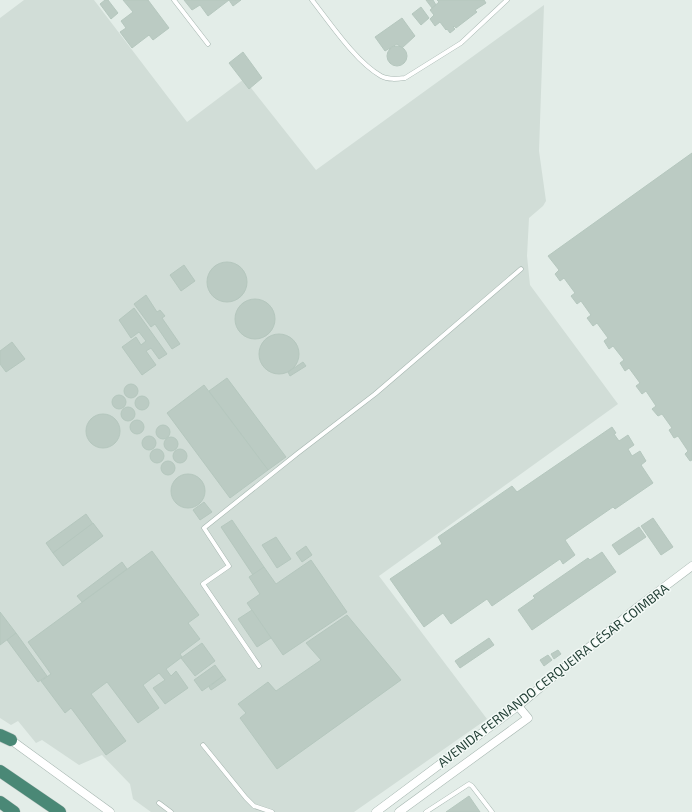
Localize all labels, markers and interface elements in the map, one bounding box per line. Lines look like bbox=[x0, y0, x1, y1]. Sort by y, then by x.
street label: AVENIDA FERNANDO CERQUEIRA CÉSAR COIMBRA bbox=[434, 579, 672, 770]

